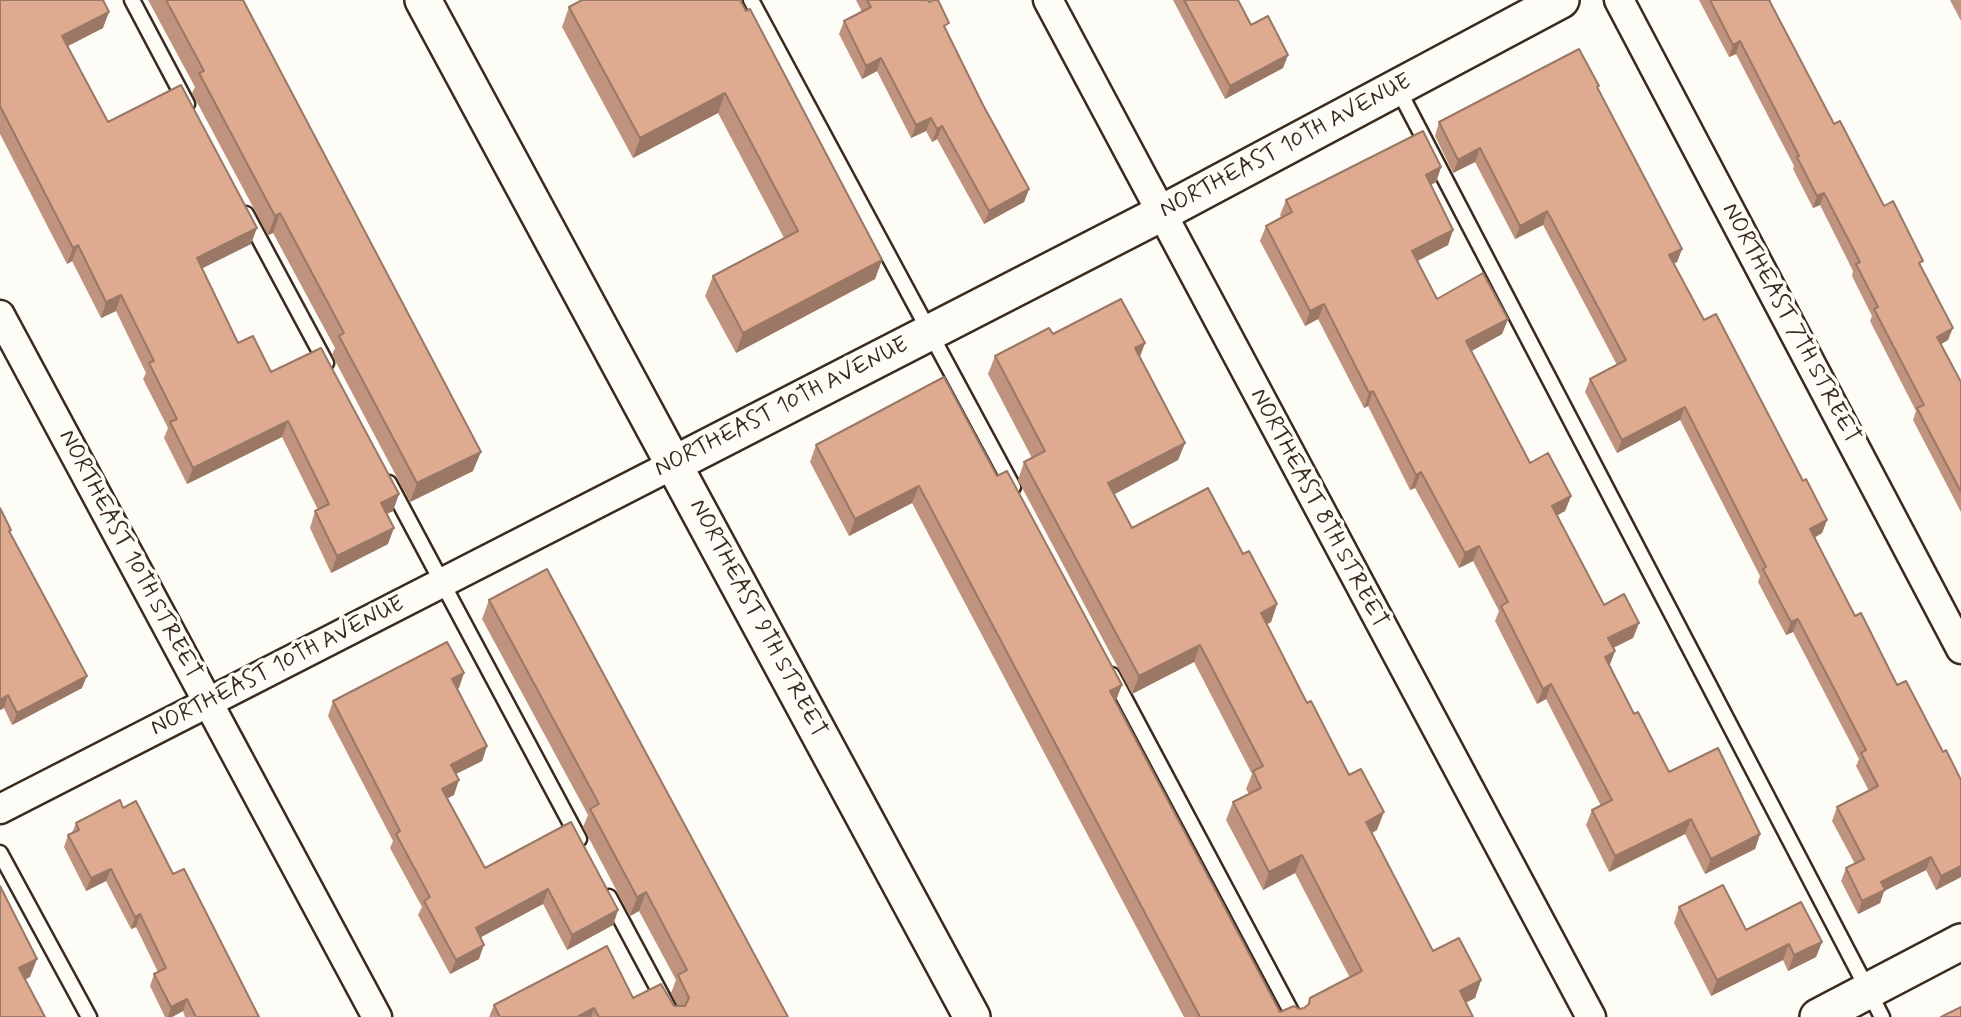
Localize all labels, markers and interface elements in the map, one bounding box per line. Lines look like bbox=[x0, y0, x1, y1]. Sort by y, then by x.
street label: NORTHEAST 10TH AVENUE bbox=[1155, 69, 1417, 225]
street label: NORTHEAST 7TH STREET bbox=[1715, 199, 1865, 449]
street label: NORTHEAST 10TH AVENUE bbox=[651, 332, 913, 484]
street label: NORTHEAST 8TH STREET bbox=[1243, 384, 1393, 634]
street label: NORTHEAST 10TH STREET bbox=[52, 426, 206, 684]
street label: NORTHEAST 9TH STREET bbox=[682, 495, 832, 743]
street label: NORTHEAST 10TH AVENUE bbox=[147, 591, 409, 743]

